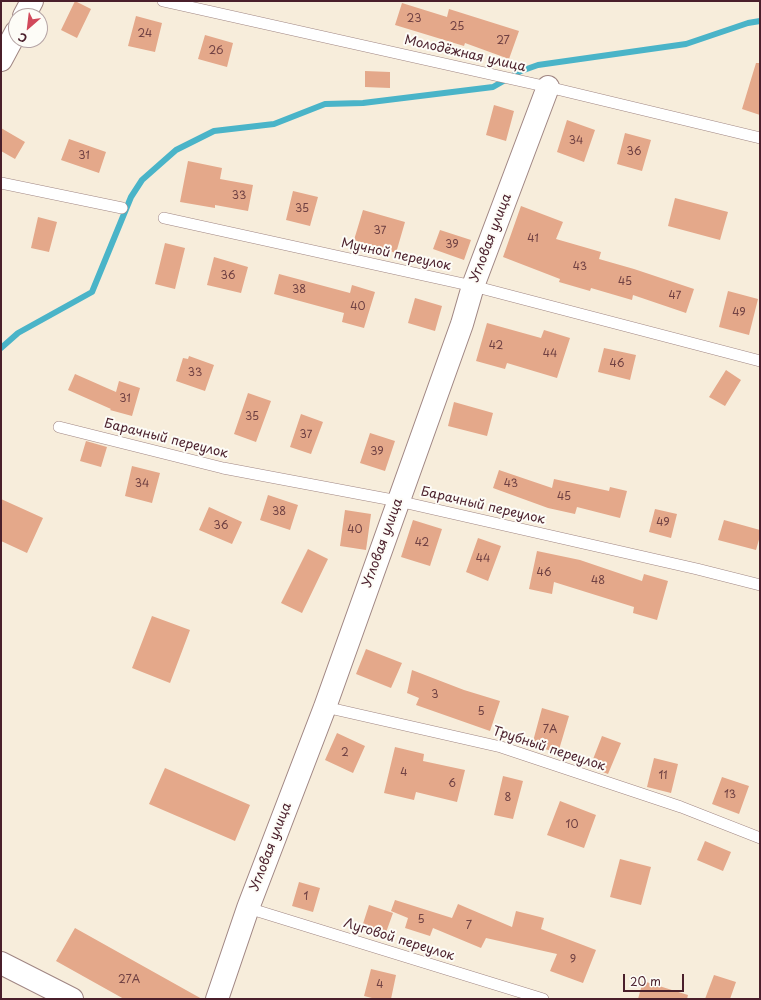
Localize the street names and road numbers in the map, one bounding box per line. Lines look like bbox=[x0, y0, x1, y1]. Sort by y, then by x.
street label: Молодёжная улица bbox=[403, 32, 527, 76]
street label: Угловая улица bbox=[467, 192, 515, 284]
street label: Мучной переулок bbox=[340, 236, 452, 274]
street label: Барачный переулок bbox=[102, 416, 230, 462]
street label: Барачный переулок bbox=[419, 484, 547, 528]
street label: Угловая улица bbox=[360, 496, 406, 590]
street label: Трубный переулок bbox=[491, 723, 607, 775]
street label: Угловая улица bbox=[247, 801, 295, 893]
street label: Луговой переулок bbox=[342, 916, 456, 964]

